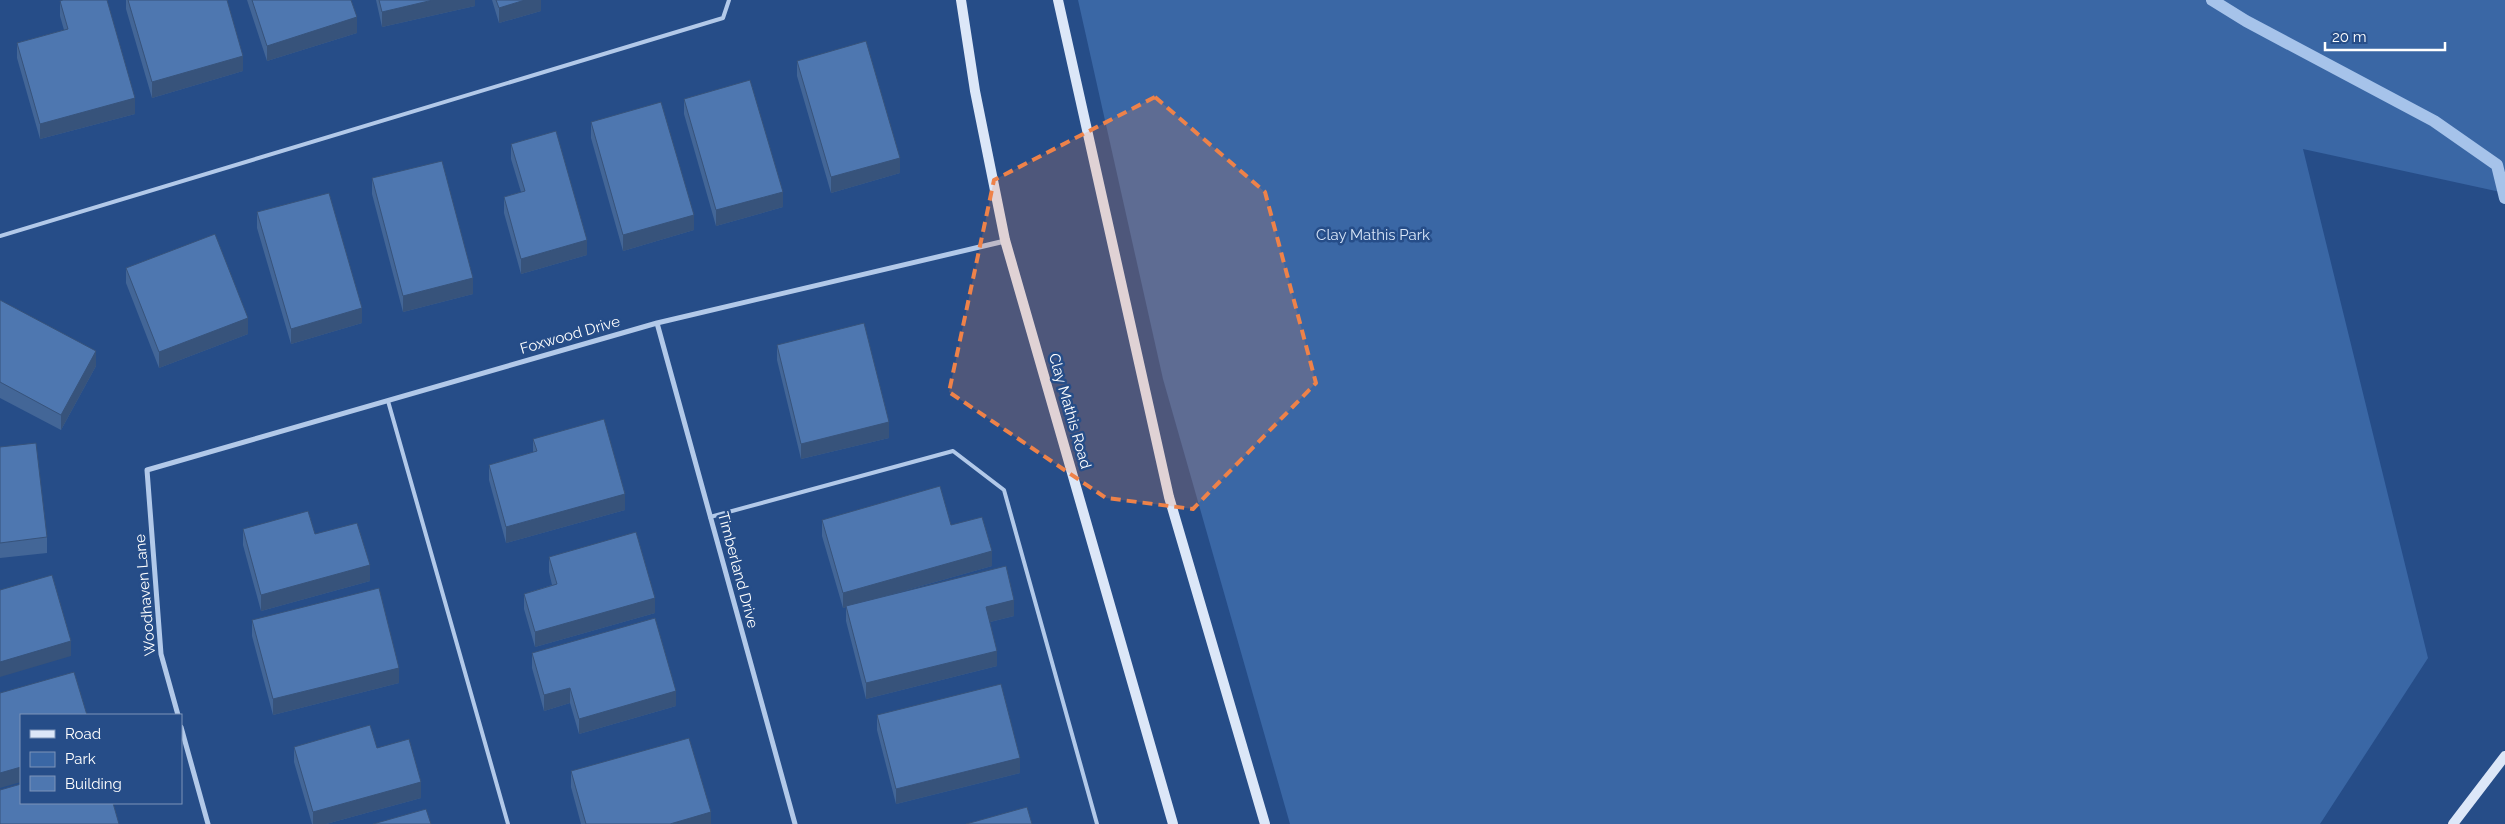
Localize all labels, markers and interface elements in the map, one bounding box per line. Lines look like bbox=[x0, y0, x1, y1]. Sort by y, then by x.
scale bar bbox=[2325, 20, 2445, 52]
text: 20 m bbox=[2332, 28, 2367, 46]
park label: Clay Mathis Park bbox=[1316, 226, 1430, 244]
street label: Foxwood Drive bbox=[518, 312, 622, 358]
street label: Clay Mathis Road bbox=[1045, 351, 1095, 471]
street label: Timberland Drive bbox=[714, 510, 762, 630]
street label: Woodhaven Lane bbox=[131, 533, 159, 657]
legend bbox=[20, 714, 182, 804]
text: Road bbox=[65, 725, 101, 743]
text: Park bbox=[65, 750, 96, 768]
text: Building bbox=[65, 775, 122, 793]

